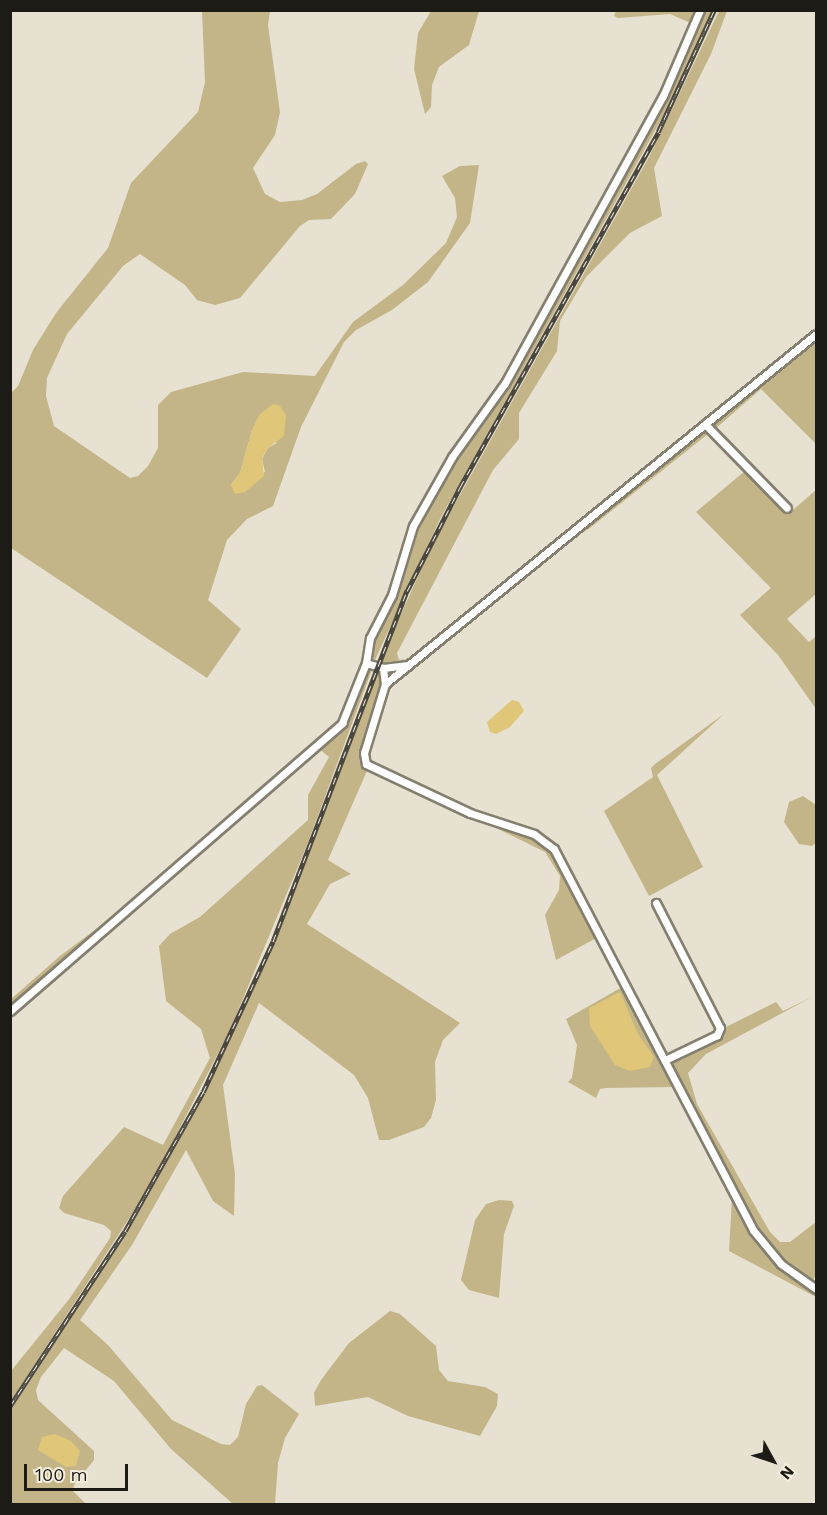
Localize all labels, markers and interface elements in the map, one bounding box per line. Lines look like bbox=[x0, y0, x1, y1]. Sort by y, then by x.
north arrow bbox=[743, 1431, 803, 1491]
scale bar bbox=[27, 1452, 130, 1490]
text: N bbox=[776, 1462, 798, 1484]
text: 100 m bbox=[35, 1464, 88, 1485]

